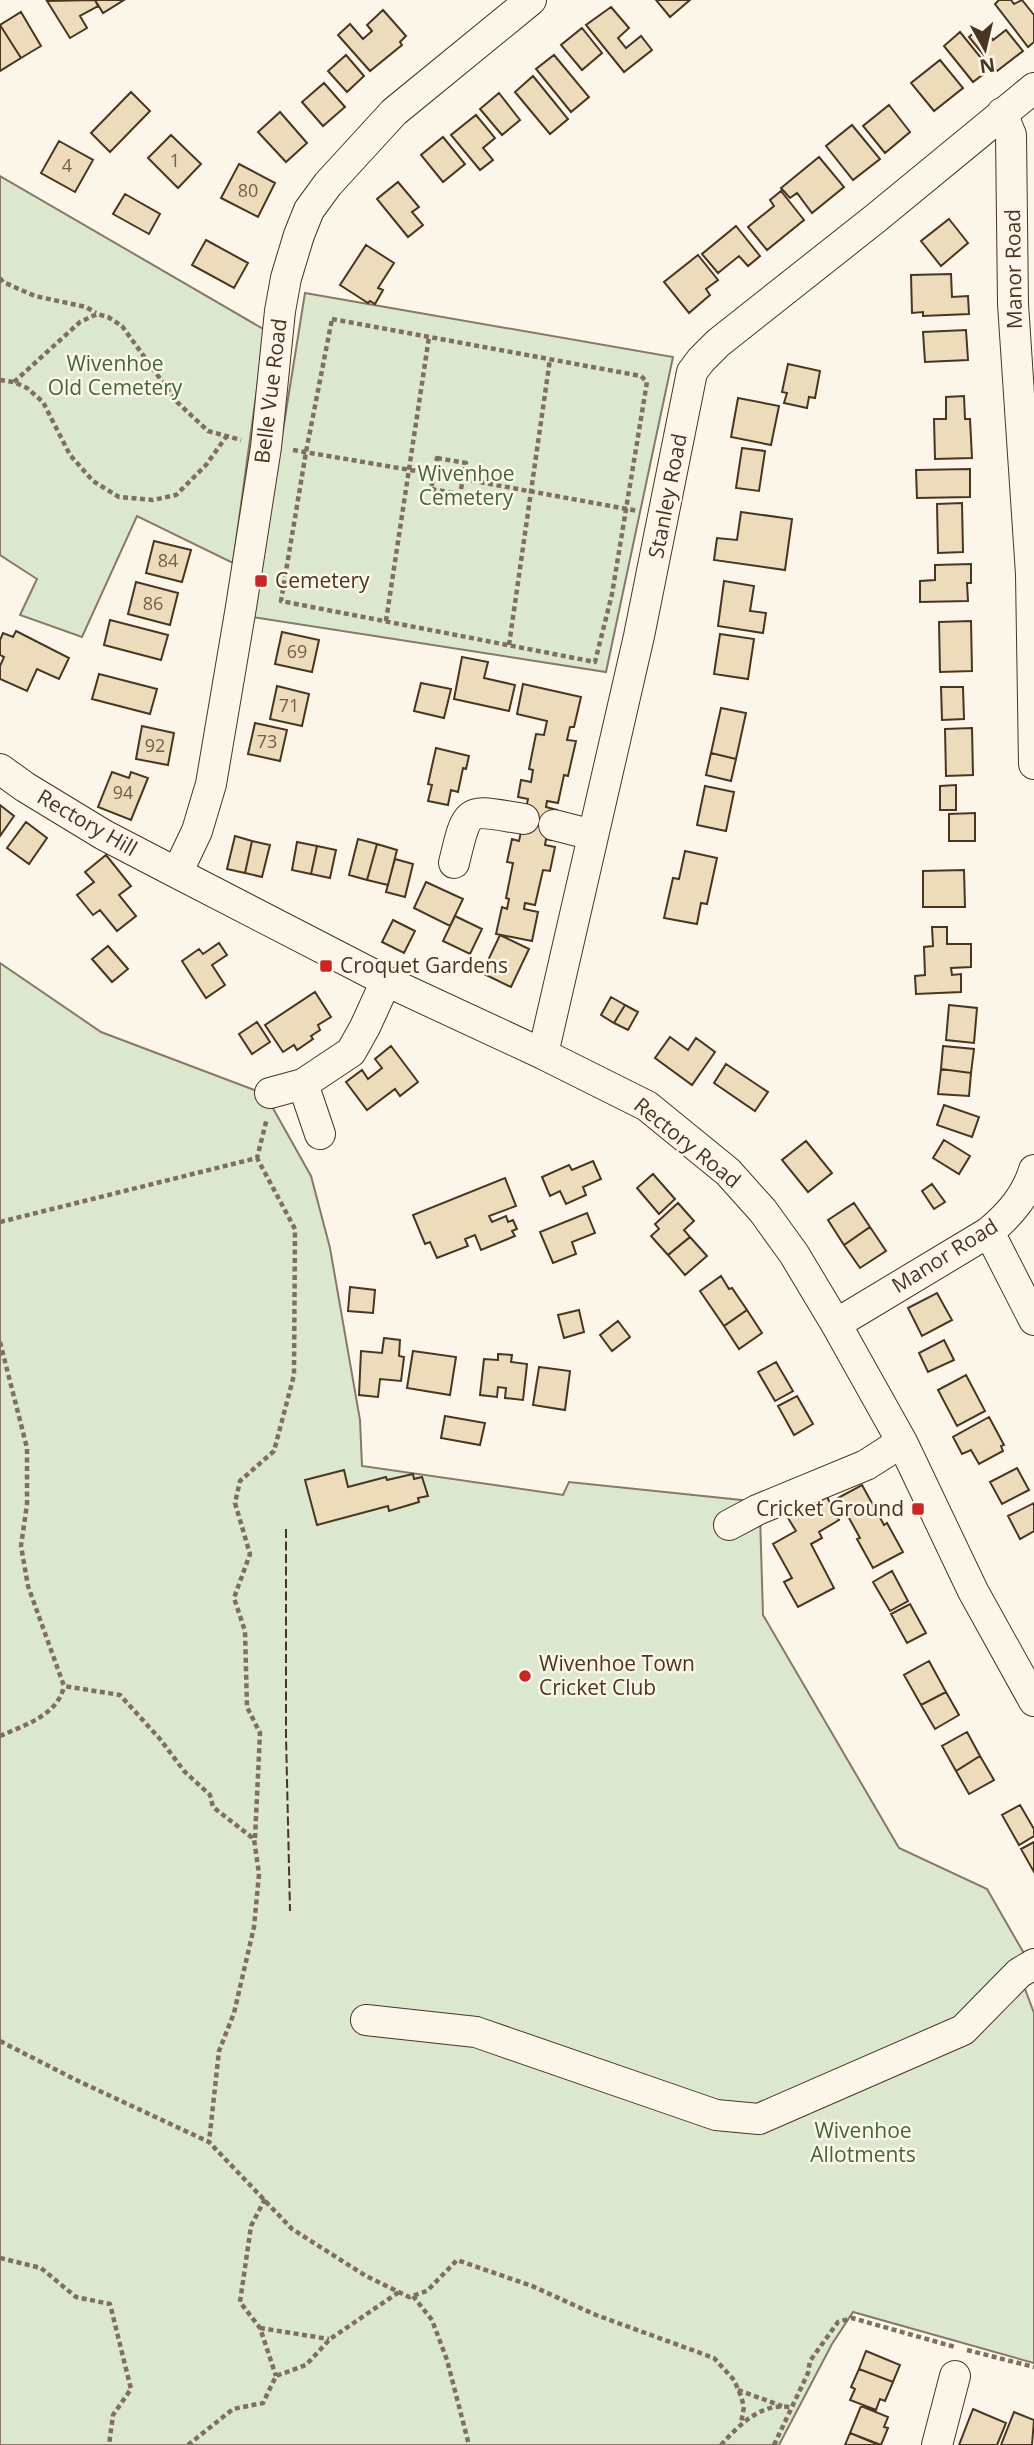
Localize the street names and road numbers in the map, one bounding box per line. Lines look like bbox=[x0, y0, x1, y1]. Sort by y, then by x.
street label: Manor Road bbox=[998, 209, 1028, 329]
street label: Belle Vue Road bbox=[247, 317, 293, 465]
street label: Stanley Road bbox=[641, 431, 693, 561]
street label: Rectory Hill bbox=[32, 782, 143, 862]
street label: Rectory Road bbox=[628, 1091, 747, 1194]
street label: Manor Road bbox=[886, 1211, 1003, 1299]

